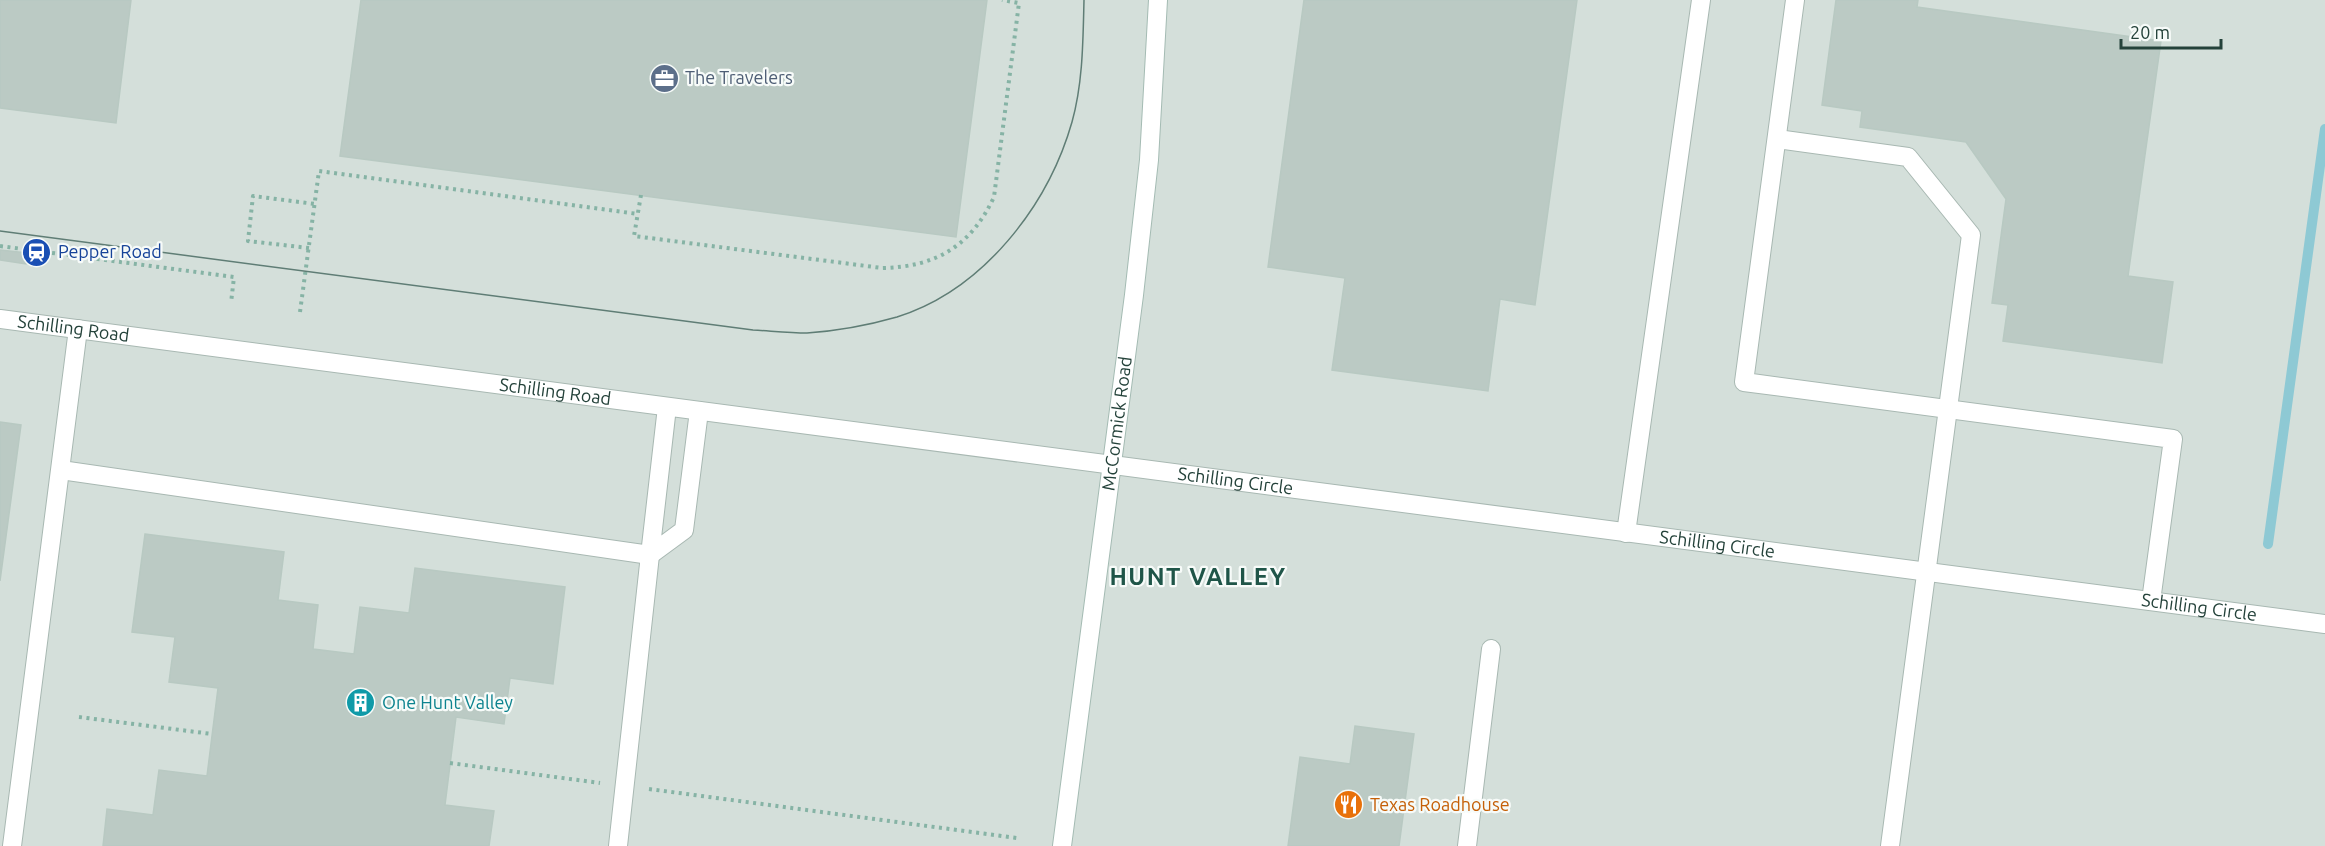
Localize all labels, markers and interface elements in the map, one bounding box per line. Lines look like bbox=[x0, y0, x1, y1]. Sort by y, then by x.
scale bar bbox=[2121, 12, 2222, 50]
text: 20 m bbox=[2130, 22, 2170, 42]
office icon: The Travelers bbox=[648, 62, 680, 94]
place label: The Travelers bbox=[685, 67, 793, 87]
station icon: Pepper Road bbox=[21, 236, 53, 268]
place label: Pepper Road bbox=[58, 241, 162, 261]
street label: Schilling Road bbox=[16, 310, 131, 345]
street label: McCormick Road bbox=[1098, 355, 1135, 492]
street label: Schilling Road bbox=[498, 374, 612, 408]
street label: Schilling Circle bbox=[1177, 463, 1295, 498]
street label: Schilling Circle bbox=[1658, 526, 1776, 561]
district label: HUNT VALLEY bbox=[1109, 563, 1287, 590]
street label: Schilling Circle bbox=[2140, 589, 2258, 624]
building icon: One Hunt Valley bbox=[345, 687, 377, 719]
place label: One Hunt Valley bbox=[382, 692, 513, 712]
restaurant icon: Texas Roadhouse bbox=[1333, 789, 1365, 821]
place label: Texas Roadhouse bbox=[1370, 794, 1510, 814]

